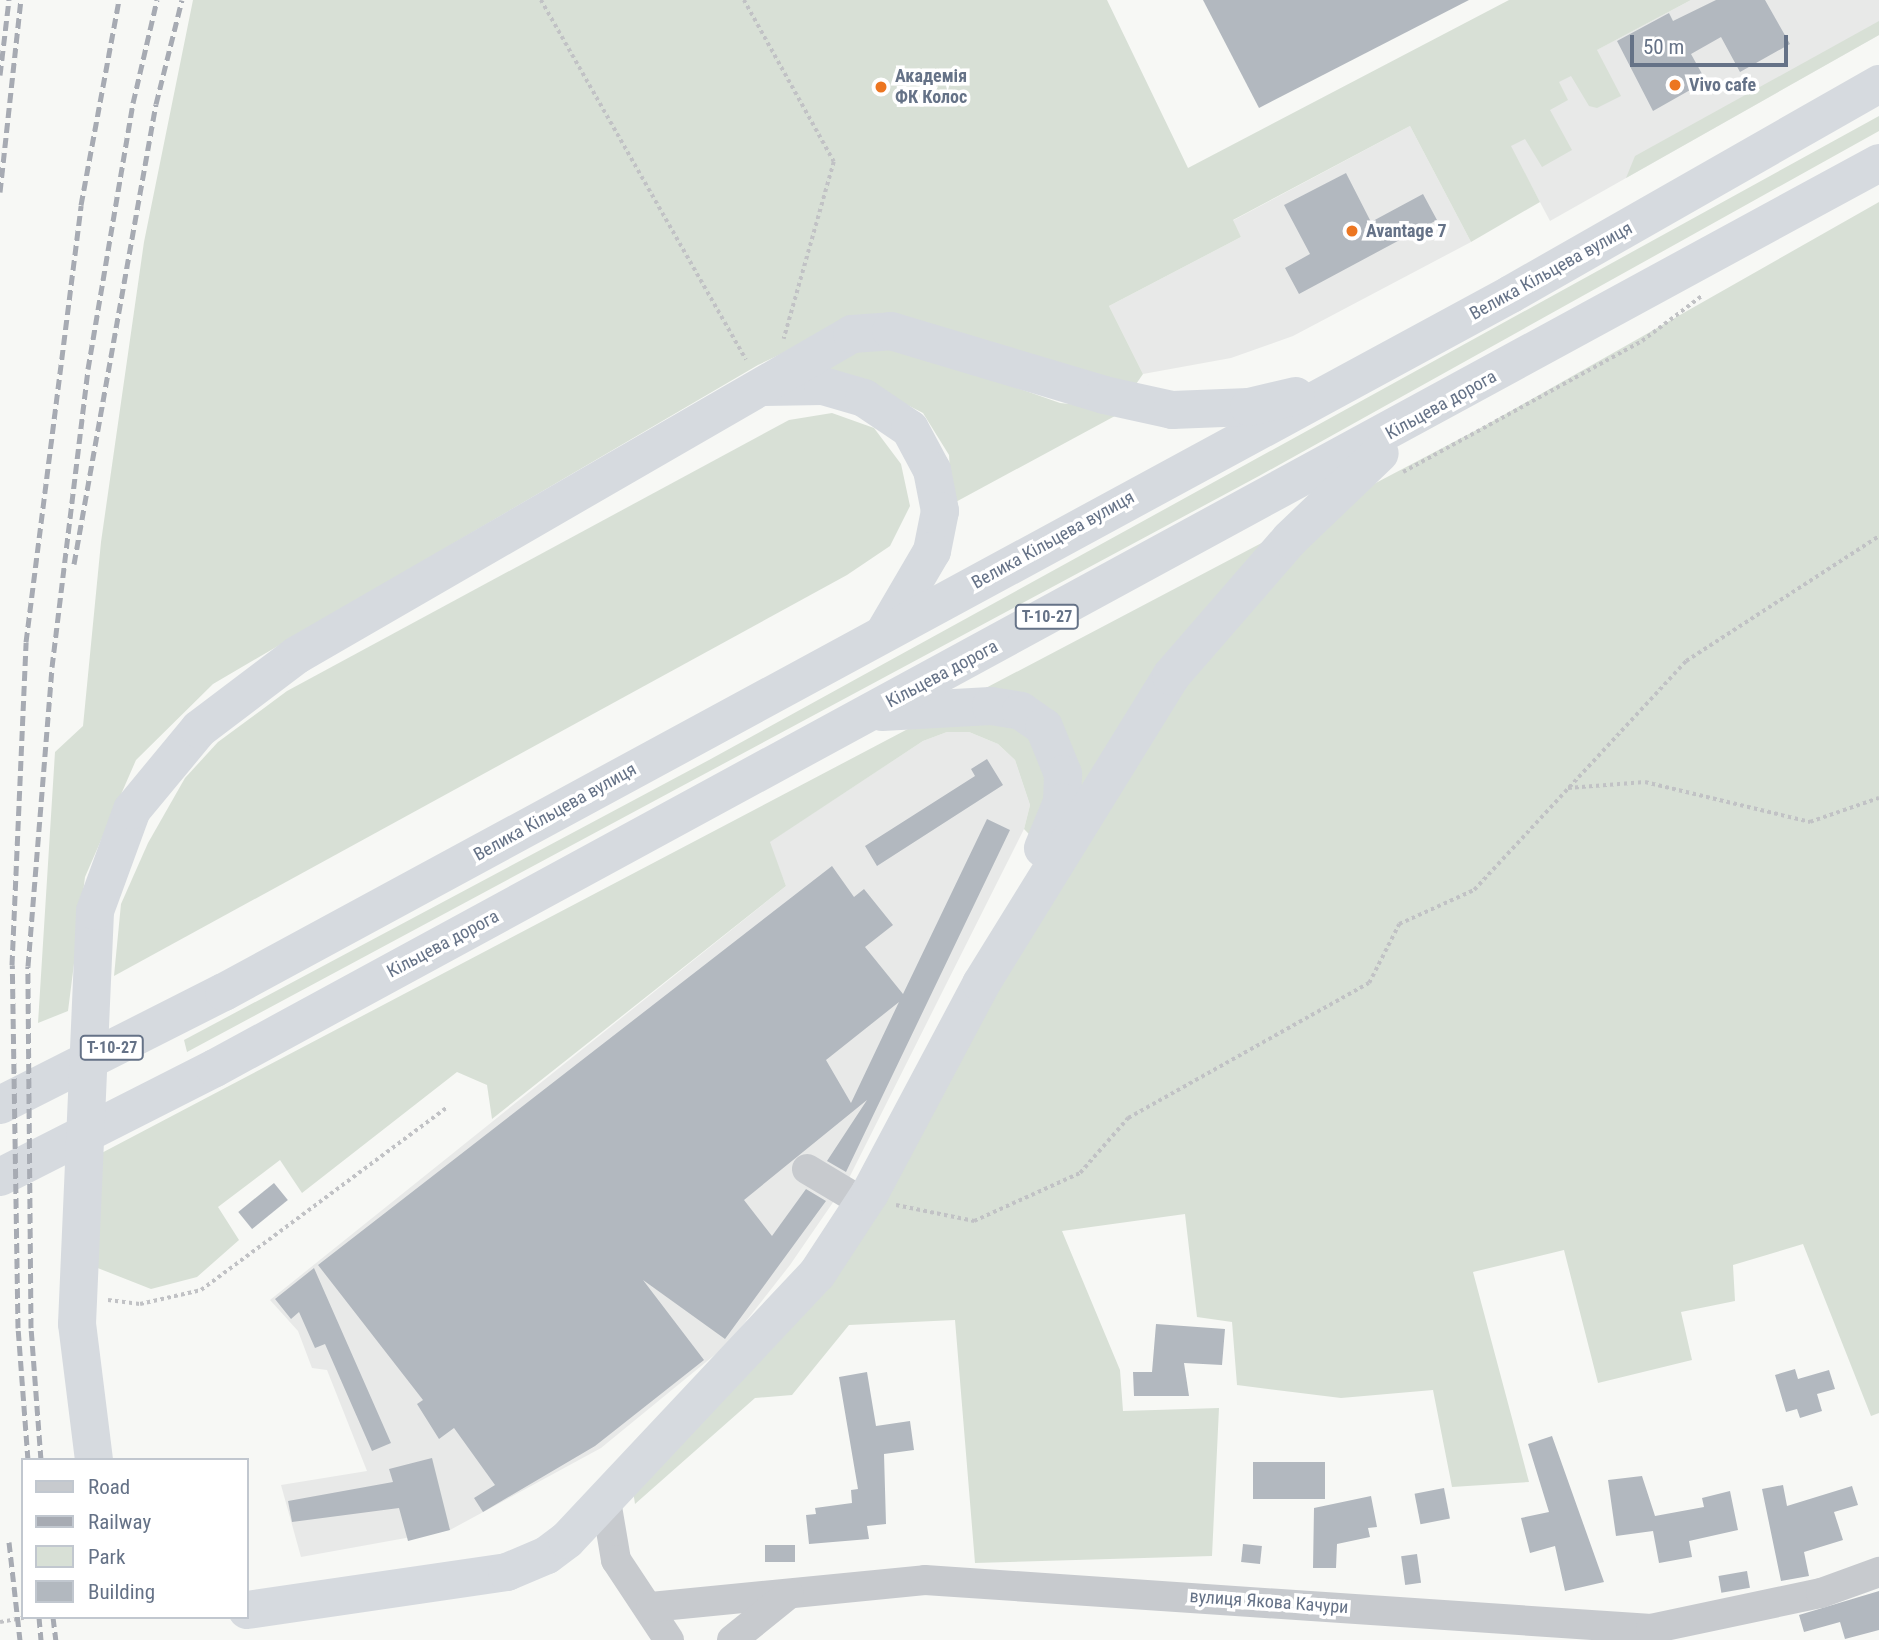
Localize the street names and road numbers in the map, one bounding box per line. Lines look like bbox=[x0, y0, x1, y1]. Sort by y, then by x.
street label: Велика Кільцева вулиця bbox=[1466, 217, 1636, 325]
street label: Кільцева дорога bbox=[1382, 366, 1500, 444]
street label: Велика Кільцева вулиця bbox=[968, 486, 1138, 594]
road number: Т-10-27 bbox=[1014, 604, 1080, 630]
street label: Кільцева дорога bbox=[882, 635, 1002, 713]
street label: Велика Кільцева вулиця bbox=[470, 758, 640, 866]
street label: Кільцева дорога bbox=[383, 905, 503, 983]
road number: Т-10-27 bbox=[79, 1036, 145, 1060]
street label: вулиця Якова Качури bbox=[1189, 1586, 1349, 1618]

